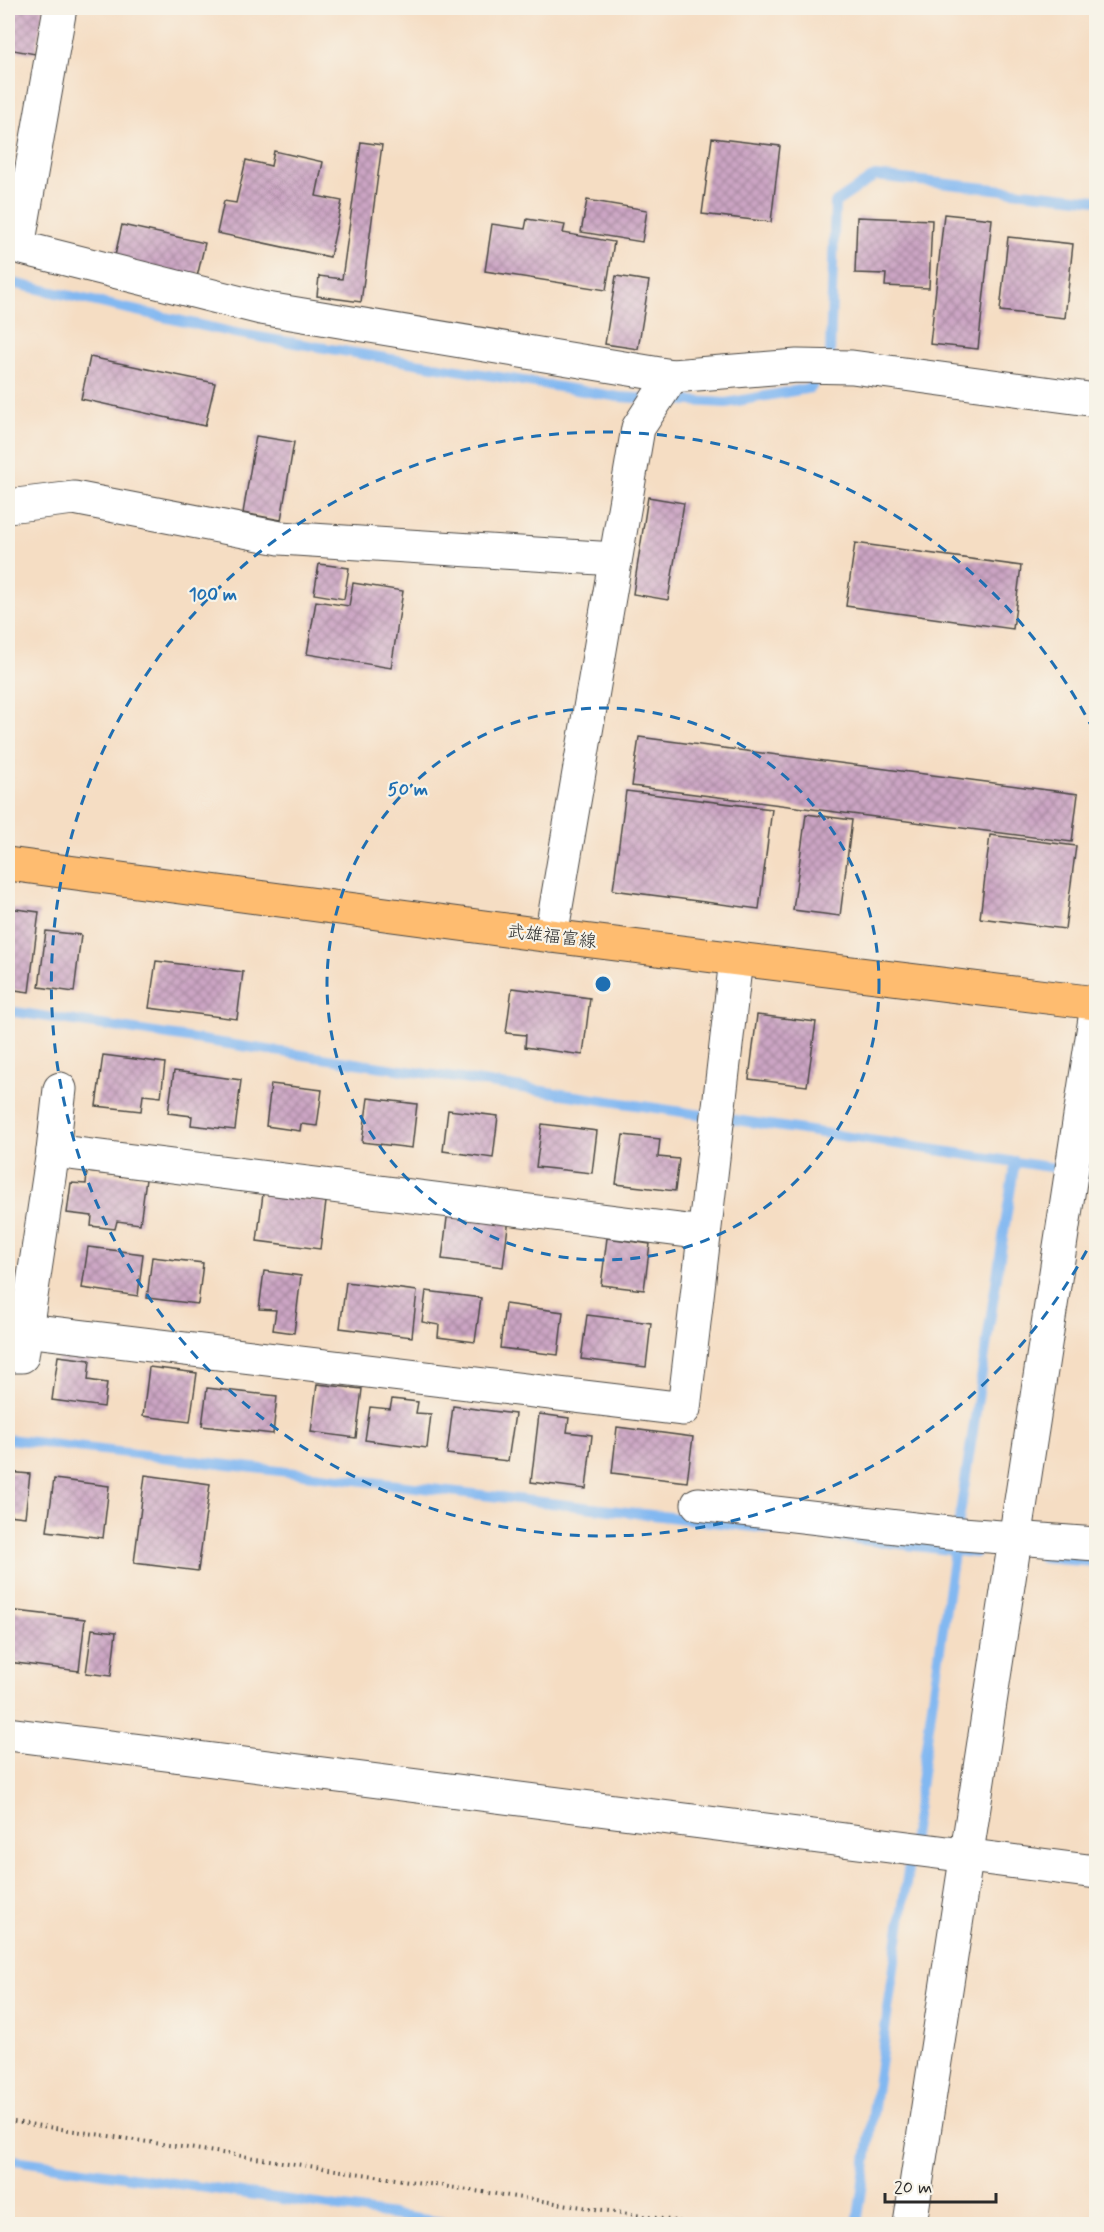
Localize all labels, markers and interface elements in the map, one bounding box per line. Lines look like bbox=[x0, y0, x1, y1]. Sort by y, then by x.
text: 100 m bbox=[189, 583, 237, 607]
text: 50 m bbox=[388, 778, 428, 802]
street label: 武雄福富線 bbox=[506, 920, 598, 954]
centre of rings bbox=[593, 974, 613, 994]
scale bar bbox=[885, 2166, 996, 2204]
text: 20 m bbox=[894, 2176, 932, 2200]

